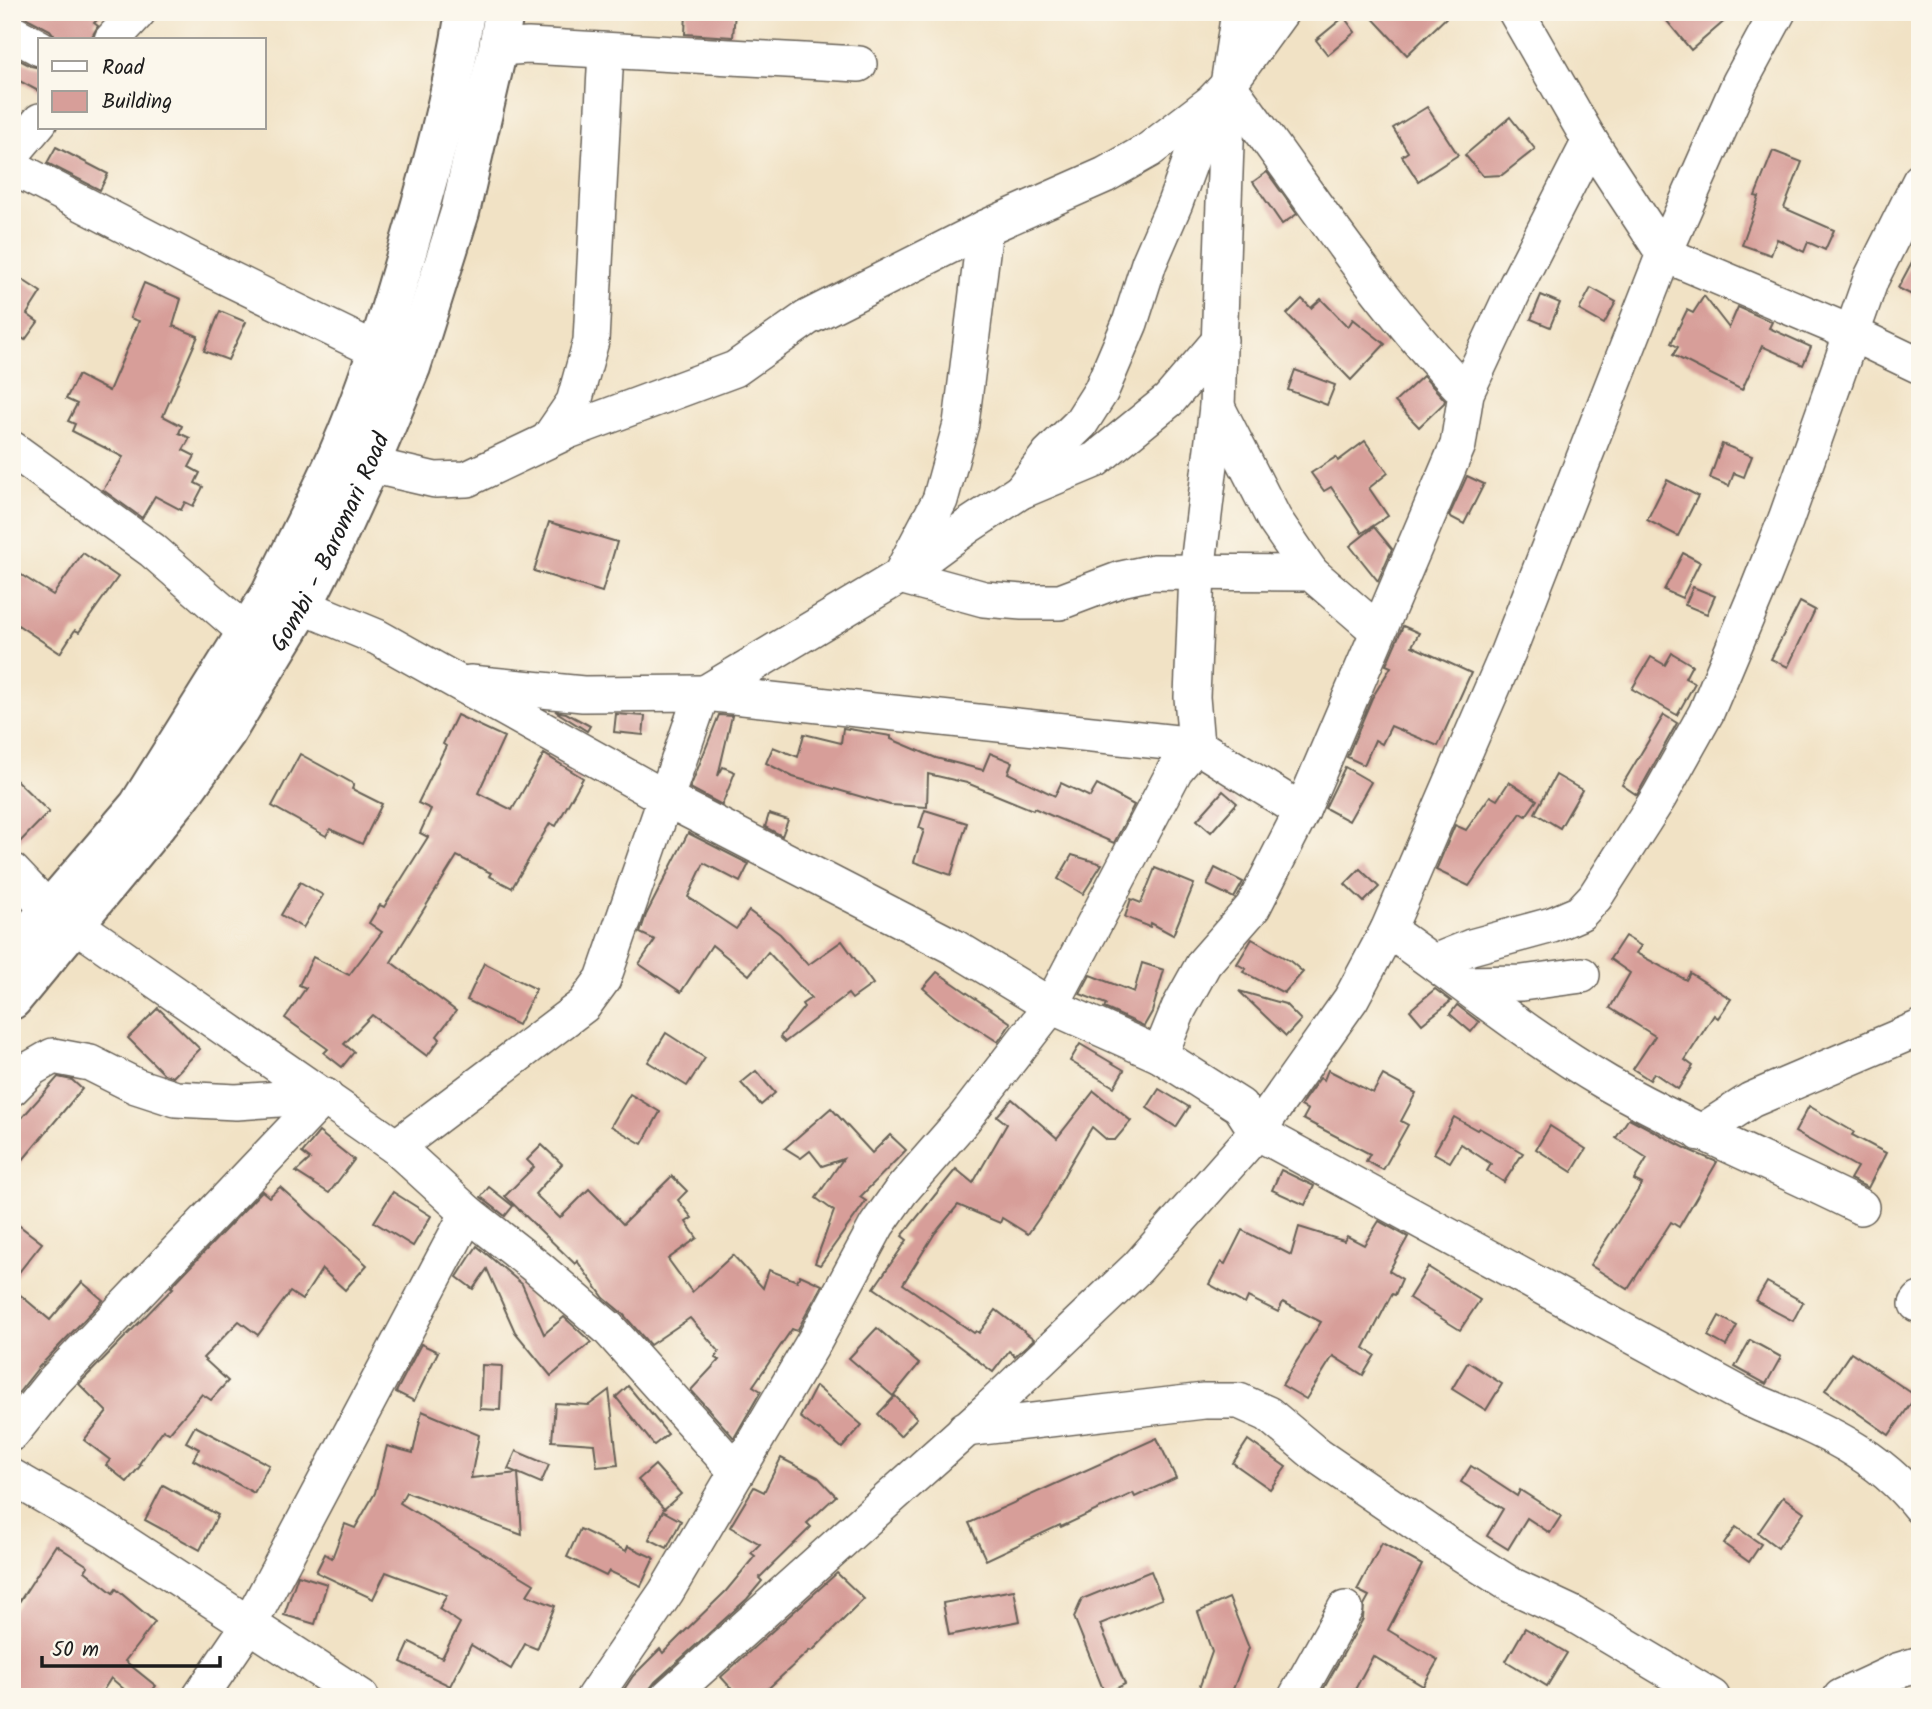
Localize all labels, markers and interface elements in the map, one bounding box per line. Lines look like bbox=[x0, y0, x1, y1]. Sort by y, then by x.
legend bbox=[38, 38, 266, 130]
text: Road bbox=[102, 52, 145, 85]
text: Building bbox=[102, 86, 172, 119]
street label: Gombi - Baromari Road bbox=[260, 426, 401, 660]
scale bar bbox=[42, 1625, 220, 1669]
text: 50 m bbox=[52, 1634, 99, 1667]

